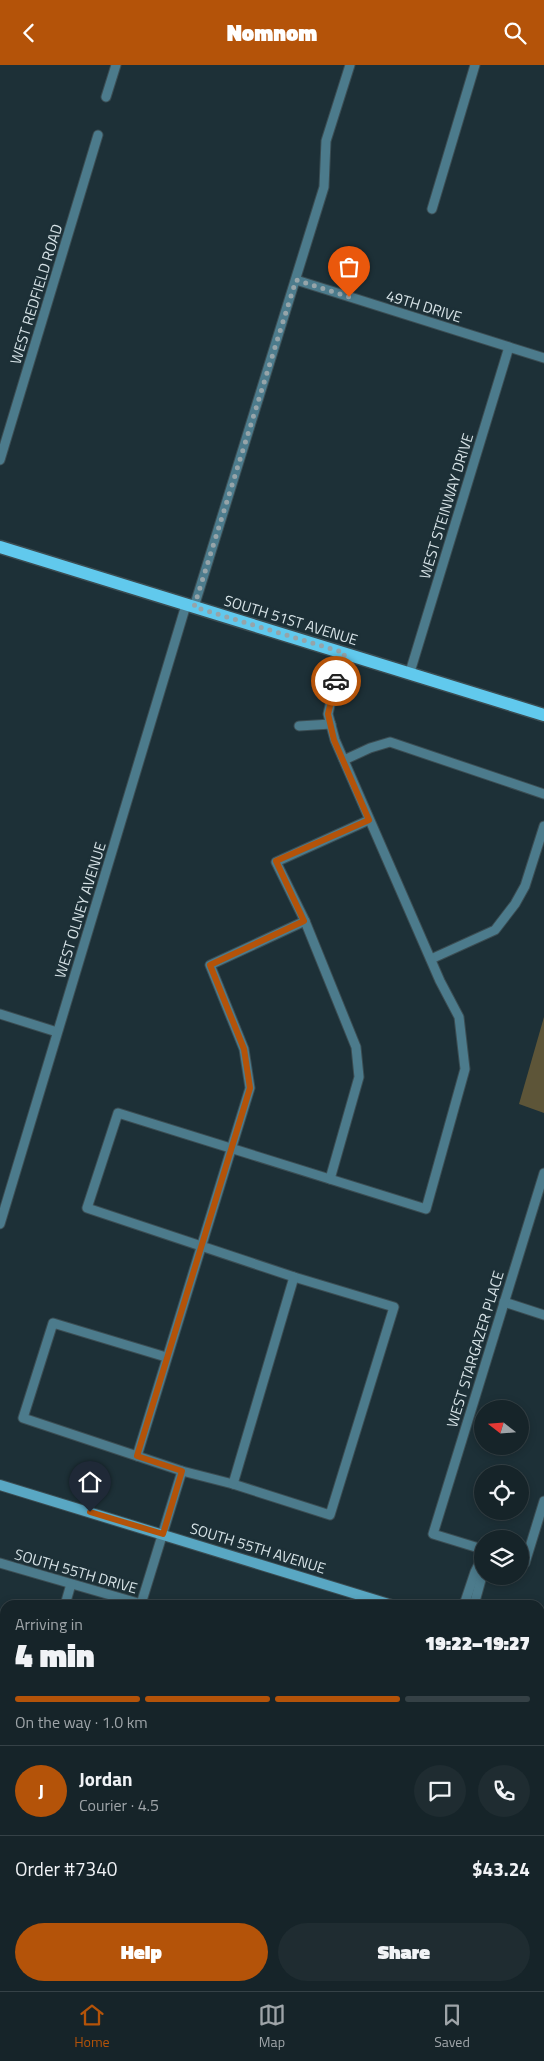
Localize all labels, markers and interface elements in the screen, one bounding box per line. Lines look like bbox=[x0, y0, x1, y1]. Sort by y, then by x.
text: Nomnom bbox=[227, 16, 317, 50]
icon: back bbox=[15, 19, 43, 47]
icon: search bbox=[501, 19, 529, 47]
street label: WEST REDFIELD ROAD bbox=[4, 221, 68, 367]
pin bbox=[328, 246, 370, 297]
icon: bag bbox=[335, 253, 363, 281]
street label: 49TH DRIVE bbox=[383, 284, 465, 328]
street label: WEST STEINWAY DRIVE bbox=[413, 430, 479, 582]
street label: SOUTH 51ST AVENUE bbox=[221, 589, 361, 651]
courier bbox=[311, 656, 361, 706]
icon: car bbox=[322, 667, 350, 695]
street label: WEST OLNEY AVENUE bbox=[48, 839, 112, 981]
street label: WEST STARGAZER PLACE bbox=[440, 1268, 510, 1430]
north arrow bbox=[474, 1400, 529, 1455]
map controls bbox=[474, 1400, 529, 1585]
pin bbox=[69, 1461, 111, 1512]
button: locate bbox=[474, 1465, 529, 1520]
icon: home bbox=[76, 1468, 104, 1496]
street label: SOUTH 55TH AVENUE bbox=[187, 1516, 329, 1580]
button: layers bbox=[474, 1530, 529, 1585]
street label: SOUTH 55TH DRIVE bbox=[12, 1542, 140, 1600]
text: Arriving in bbox=[15, 1612, 83, 1636]
text: 19:22–19:27 bbox=[425, 1628, 530, 1657]
text: 4 min bbox=[15, 1631, 95, 1679]
text: On the way · 1.0 km bbox=[15, 1710, 148, 1734]
text: Jordan bbox=[79, 1764, 132, 1793]
button: chat bbox=[414, 1765, 466, 1817]
button: phone bbox=[478, 1765, 530, 1817]
text: J bbox=[38, 1776, 44, 1805]
text: Courier · 4.5 bbox=[79, 1793, 159, 1817]
text: Order #7340 bbox=[15, 1854, 117, 1883]
text: $43.24 bbox=[472, 1854, 530, 1883]
button: Help bbox=[15, 1923, 268, 1981]
button: Share bbox=[278, 1923, 530, 1981]
tab: Home bbox=[74, 2001, 110, 2052]
tab: Map bbox=[258, 2001, 286, 2052]
tab: Saved bbox=[434, 2001, 470, 2052]

